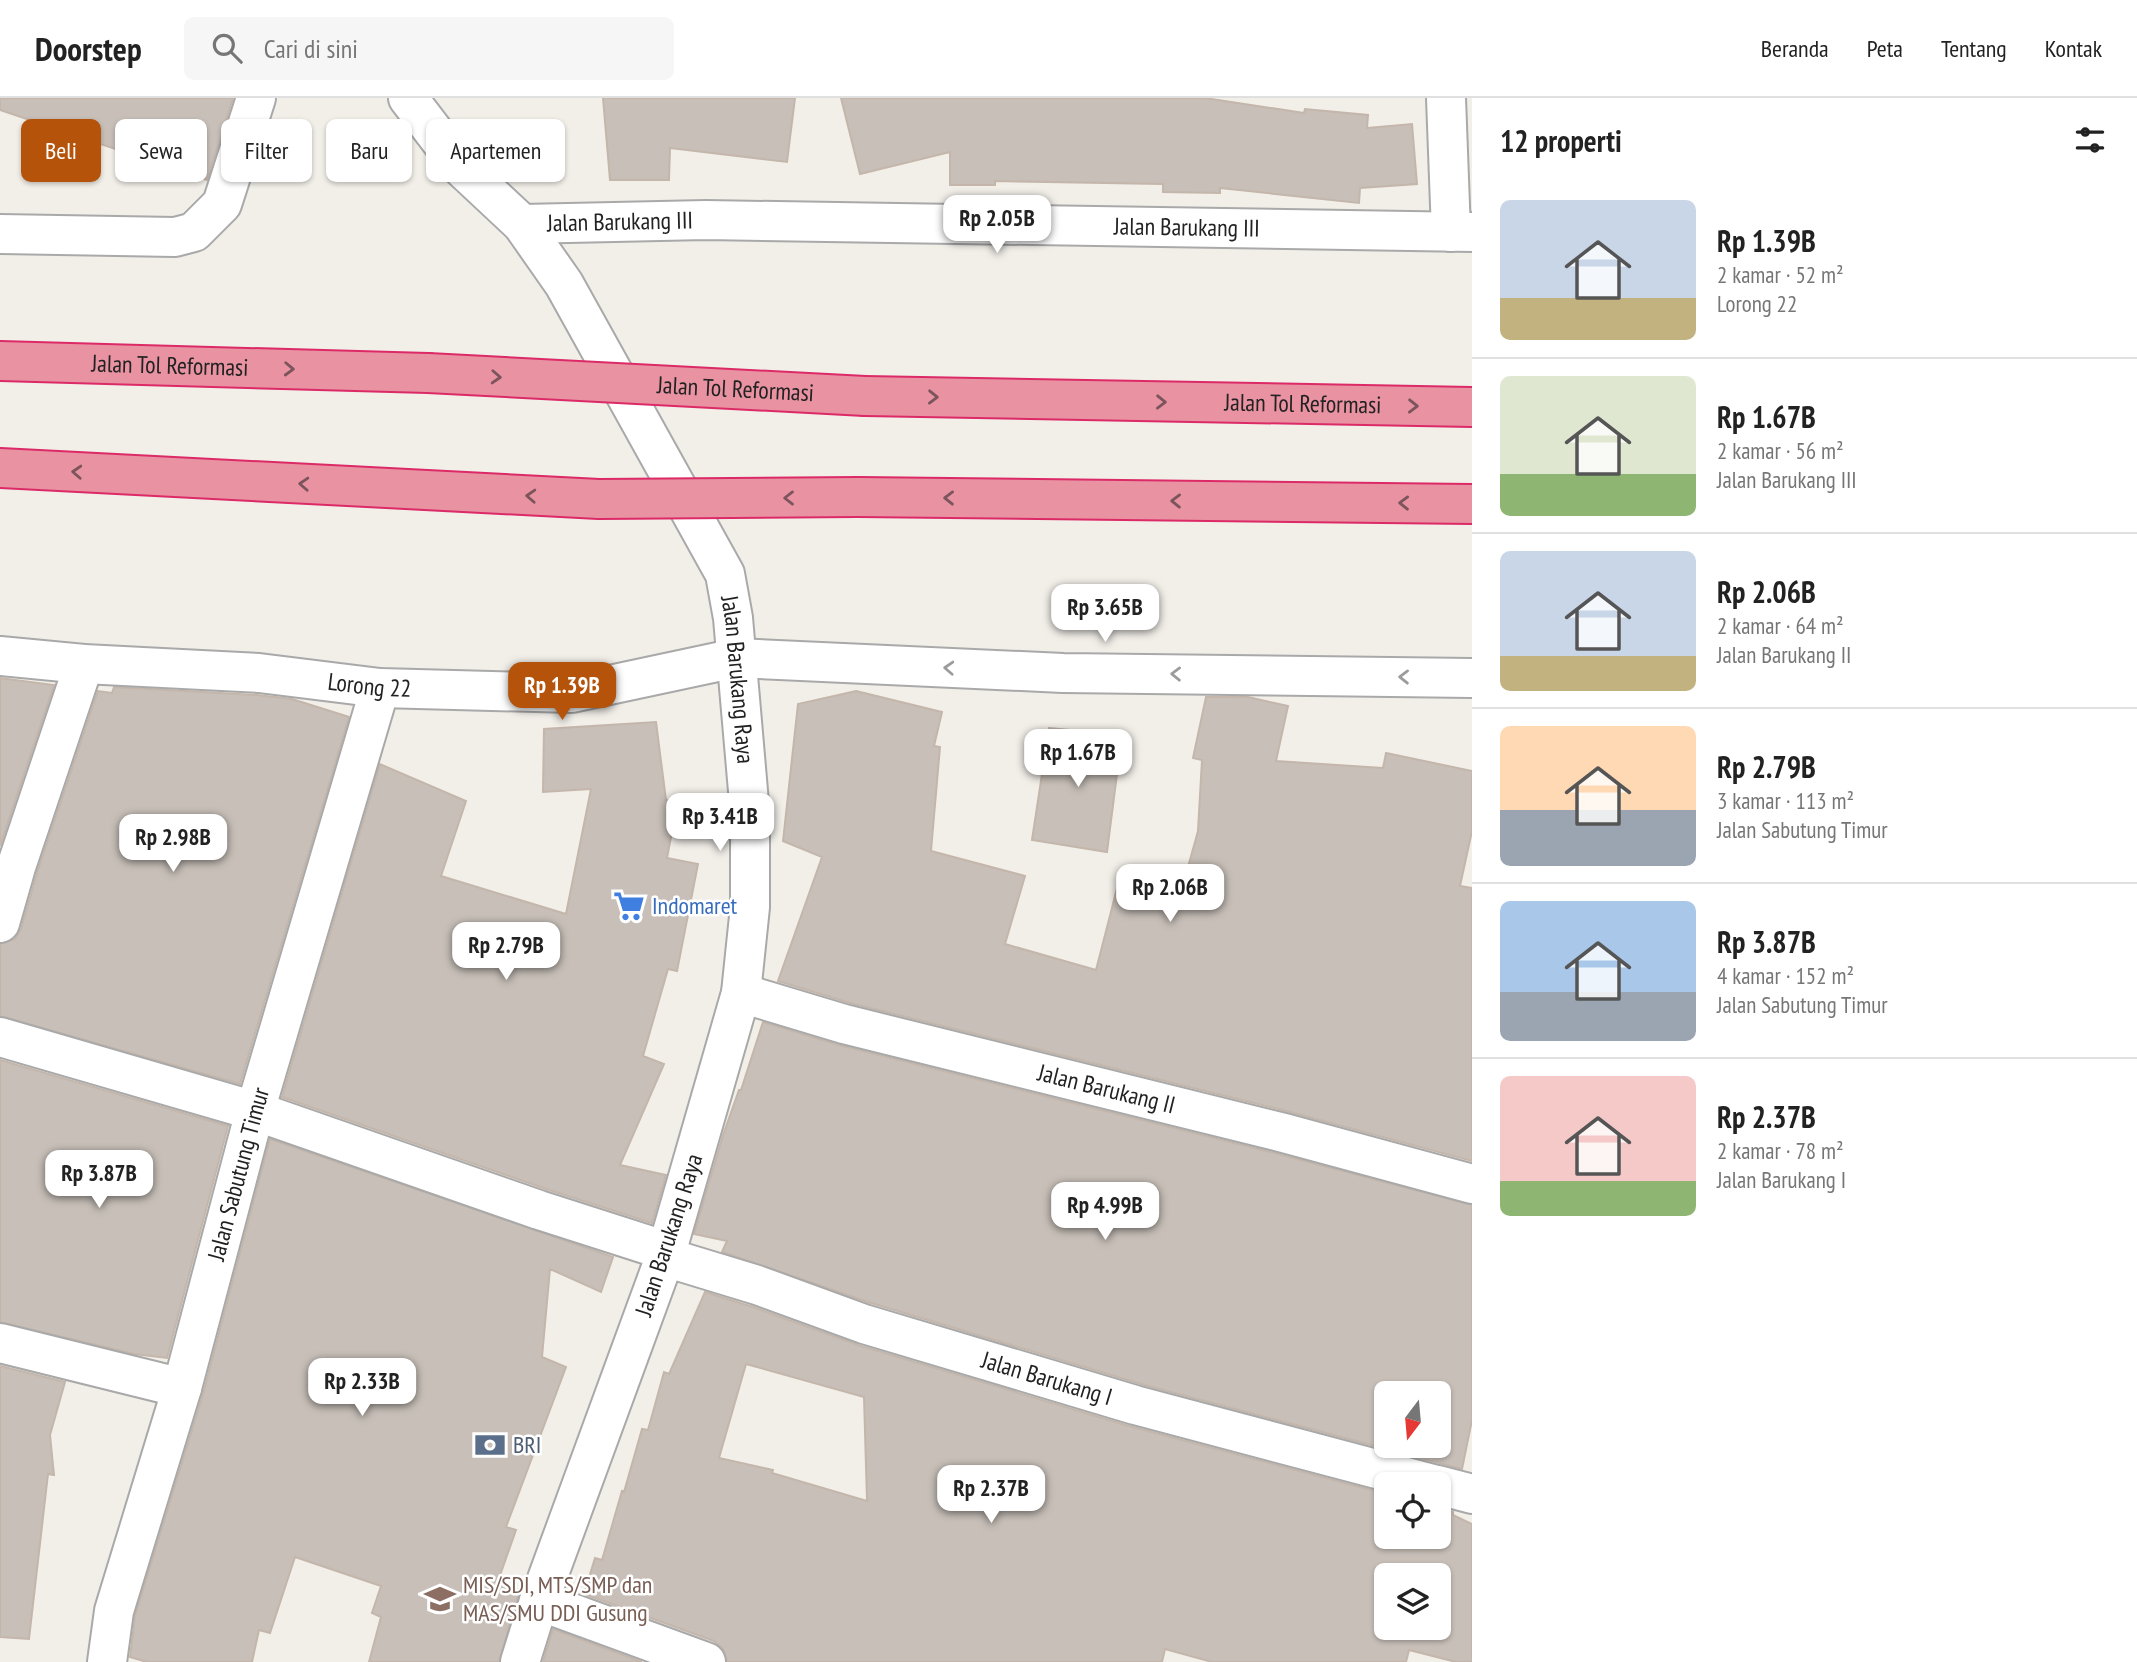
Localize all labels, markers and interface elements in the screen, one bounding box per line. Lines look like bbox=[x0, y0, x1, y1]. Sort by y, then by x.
search box bbox=[184, 17, 674, 80]
text: Doorstep bbox=[35, 27, 142, 70]
icon: search bbox=[208, 29, 246, 67]
text: Cari di sini bbox=[264, 32, 358, 65]
text: Beranda bbox=[1761, 33, 1829, 64]
text: Peta bbox=[1867, 33, 1903, 64]
text: Tentang bbox=[1941, 33, 2007, 64]
text: Kontak bbox=[2045, 33, 2102, 64]
chip: Beli bbox=[21, 119, 101, 182]
chip: Sewa bbox=[115, 119, 207, 182]
chip: Filter bbox=[221, 119, 312, 182]
chip: Baru bbox=[326, 119, 412, 182]
chip: Apartemen bbox=[426, 119, 565, 182]
text: 12 properti bbox=[1500, 121, 1622, 160]
icon: filters bbox=[2071, 121, 2109, 159]
pin: Rp 2.05B bbox=[925, 195, 1069, 255]
text: Rp 2.05B bbox=[959, 203, 1035, 232]
street label: Jalan Barukang III bbox=[546, 204, 693, 238]
street label: Jalan Barukang III bbox=[1113, 210, 1260, 244]
text: Rp 1.39B bbox=[1717, 221, 1816, 260]
icon: home bbox=[1556, 228, 1640, 312]
text: 2 kamar · 52 m² bbox=[1717, 260, 1844, 289]
text: Lorong 22 bbox=[1717, 289, 1797, 318]
street label: Jalan Tol Reformasi bbox=[90, 348, 249, 383]
one-way arrow bbox=[284, 361, 294, 377]
one-way arrow bbox=[491, 369, 502, 384]
street label: Jalan Tol Reformasi bbox=[655, 369, 815, 408]
street label: Jalan Tol Reformasi bbox=[1223, 386, 1382, 420]
one-way arrow bbox=[928, 390, 939, 405]
one-way arrow bbox=[1155, 394, 1166, 409]
text: Rp 1.67B bbox=[1717, 397, 1816, 436]
one-way arrow bbox=[1408, 398, 1418, 414]
icon: home bbox=[1556, 404, 1640, 488]
text: 2 kamar · 56 m² bbox=[1717, 436, 1844, 465]
one-way arrow bbox=[71, 465, 82, 480]
text: Jalan Barukang III bbox=[1717, 465, 1857, 494]
one-way arrow bbox=[298, 477, 309, 492]
one-way arrow bbox=[526, 488, 537, 503]
one-way arrow bbox=[784, 490, 794, 506]
one-way arrow bbox=[943, 490, 954, 506]
one-way arrow bbox=[1171, 493, 1181, 509]
one-way arrow bbox=[1398, 495, 1409, 511]
text: Rp 2.06B bbox=[1717, 572, 1816, 611]
icon: home bbox=[1556, 579, 1640, 663]
pin: Rp 3.65B bbox=[1033, 584, 1177, 644]
street label: Jalan Barukang Raya bbox=[714, 592, 762, 765]
text: Rp 3.65B bbox=[1067, 592, 1143, 621]
text: 2 kamar · 64 m² bbox=[1717, 611, 1844, 640]
text: Jalan Barukang II bbox=[1717, 640, 1851, 669]
one-way arrow bbox=[943, 661, 954, 676]
pin: Rp 1.39B bbox=[490, 662, 634, 722]
street label: Lorong 22 bbox=[326, 666, 412, 704]
one-way arrow bbox=[1171, 666, 1181, 682]
one-way arrow bbox=[1398, 669, 1409, 685]
text: Rp 1.39B bbox=[524, 670, 600, 699]
pin: Rp 1.67B bbox=[1006, 730, 1150, 789]
text: Rp 1.67B bbox=[1040, 737, 1116, 766]
text: Rp 2.79B bbox=[1717, 747, 1816, 786]
icon: home bbox=[1556, 754, 1640, 838]
text: 3 kamar · 113 m² bbox=[1717, 786, 1854, 815]
pin: Rp 3.41B bbox=[648, 794, 792, 853]
text: Rp 3.41B bbox=[682, 801, 758, 830]
pin: Rp 2.98B bbox=[101, 814, 245, 874]
text: Jalan Sabutung Timur bbox=[1717, 815, 1887, 844]
text: Rp 2.98B bbox=[135, 822, 211, 851]
pin: Rp 2.06B bbox=[1098, 864, 1242, 924]
text: Rp 2.06B bbox=[1132, 872, 1208, 901]
supermarket icon: Indomaret bbox=[612, 889, 646, 923]
place label: Indomaret bbox=[652, 890, 738, 921]
pin: Rp 2.79B bbox=[434, 922, 578, 982]
text: Rp 3.87B bbox=[1717, 922, 1816, 961]
icon: home bbox=[1556, 929, 1640, 1013]
text: Rp 2.79B bbox=[468, 930, 544, 959]
text: 4 kamar · 152 m² bbox=[1717, 961, 1854, 990]
text: Jalan Sabutung Timur bbox=[1717, 990, 1887, 1019]
street label: Jalan Barukang II bbox=[1034, 1056, 1178, 1120]
street label: Jalan Sabutung Timur bbox=[200, 1083, 276, 1265]
text: Rp 2.37B bbox=[1717, 1097, 1816, 1136]
icon: home bbox=[1556, 1104, 1640, 1188]
text: 2 kamar · 78 m² bbox=[1717, 1136, 1844, 1165]
pin: Rp 3.87B bbox=[27, 1150, 171, 1210]
street label: Jalan Barukang Raya bbox=[627, 1150, 709, 1321]
text: Rp 3.87B bbox=[61, 1158, 137, 1187]
text: Jalan Barukang I bbox=[1717, 1165, 1846, 1194]
pin: Rp 4.99B bbox=[1033, 1182, 1177, 1242]
text: Rp 4.99B bbox=[1067, 1190, 1143, 1219]
street label: Jalan Barukang I bbox=[977, 1344, 1116, 1412]
pin: Rp 2.33B bbox=[290, 1358, 434, 1418]
text: Rp 2.33B bbox=[324, 1366, 400, 1395]
north arrow bbox=[1374, 1381, 1451, 1458]
map controls bbox=[1374, 1381, 1451, 1640]
bank icon: BRI bbox=[473, 1428, 507, 1462]
place label: BRI bbox=[513, 1429, 541, 1460]
pin: Rp 2.37B bbox=[919, 1466, 1063, 1525]
button: locate bbox=[1374, 1472, 1451, 1549]
text: Rp 2.37B bbox=[953, 1473, 1029, 1502]
button: layers bbox=[1374, 1563, 1451, 1640]
place label: MIS/SDI, MTS/SMP dan MAS/SMU DDI Gusung bbox=[463, 1569, 652, 1628]
school or university icon: MIS/SDI, MTS/SMP dan MAS/SMU DDI Gusung bbox=[423, 1582, 457, 1616]

